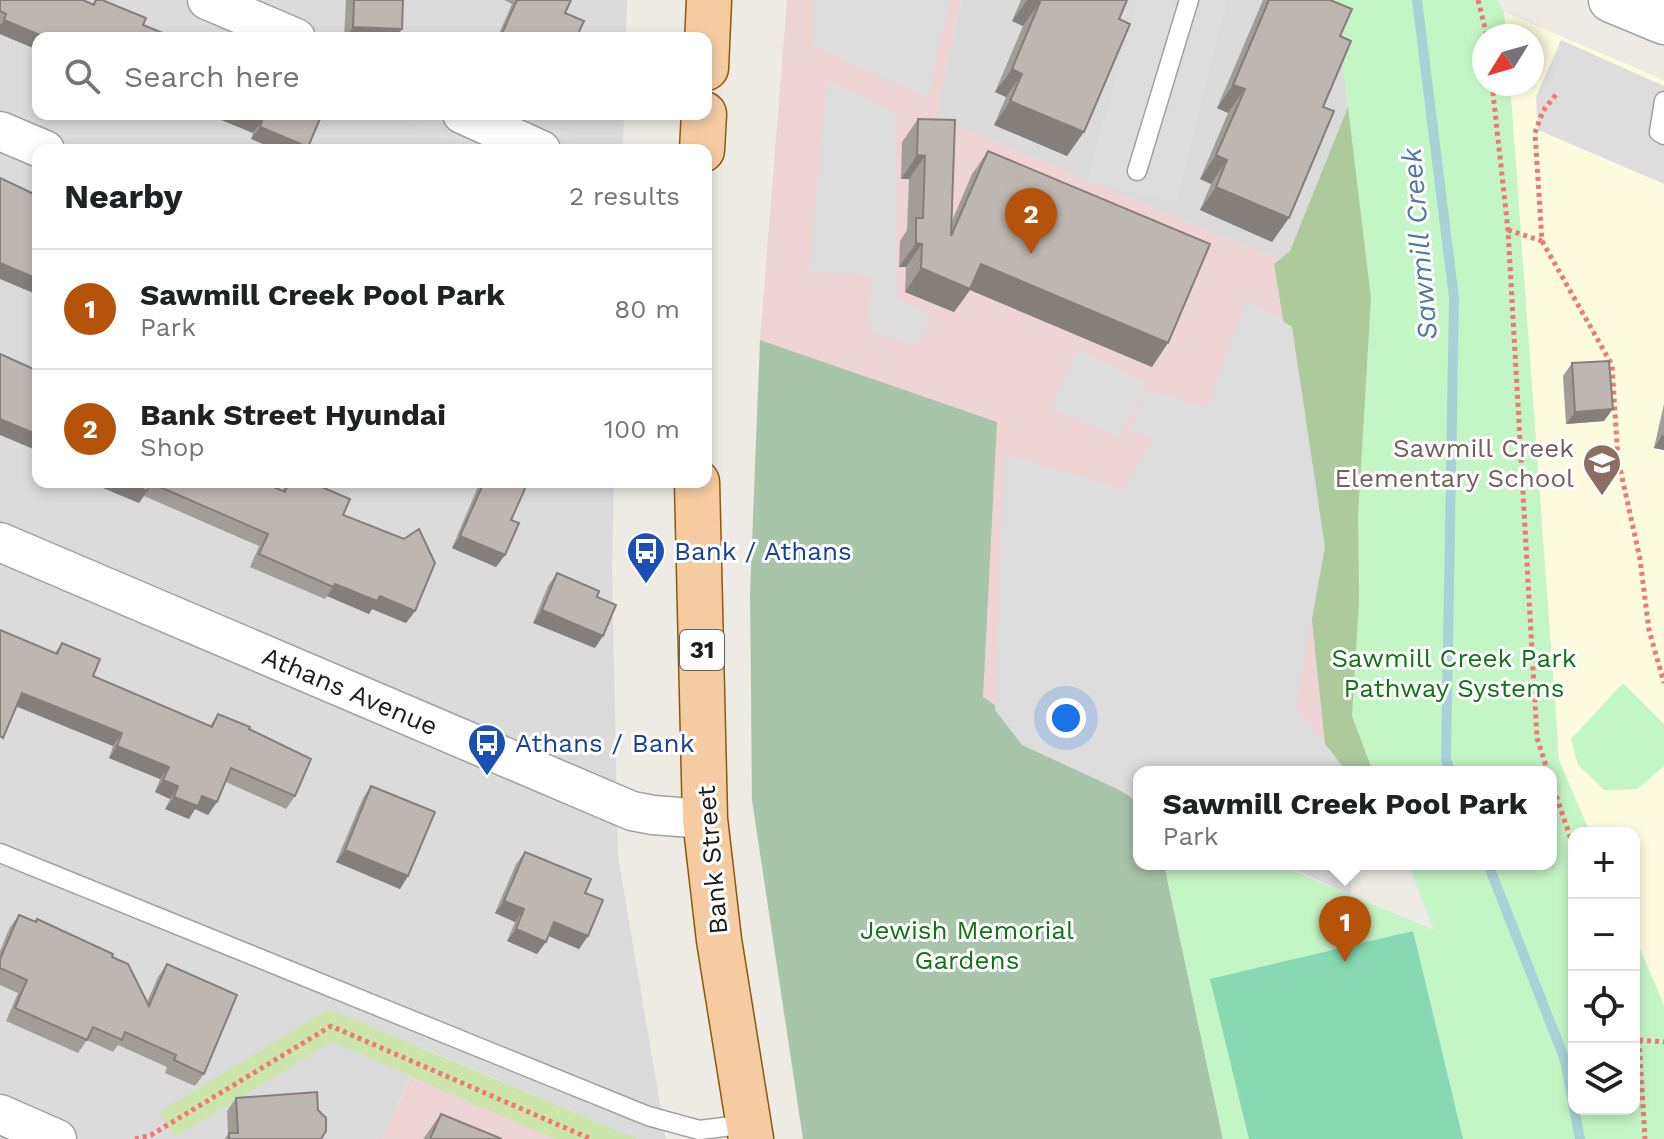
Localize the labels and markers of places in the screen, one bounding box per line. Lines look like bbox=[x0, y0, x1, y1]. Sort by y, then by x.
pin: 2 bbox=[1005, 188, 1057, 254]
place label: Sawmill Creek Elementary School bbox=[1334, 433, 1574, 493]
school or university icon: Sawmill Creek Elementary School bbox=[1581, 442, 1623, 497]
bus stop icon: Bank / Athans bbox=[625, 530, 667, 585]
place label: Bank / Athans bbox=[674, 536, 852, 566]
bus stop icon: Athans / Bank bbox=[466, 722, 508, 777]
place label: Athans / Bank bbox=[515, 728, 695, 758]
pin: 1 bbox=[1319, 896, 1371, 962]

